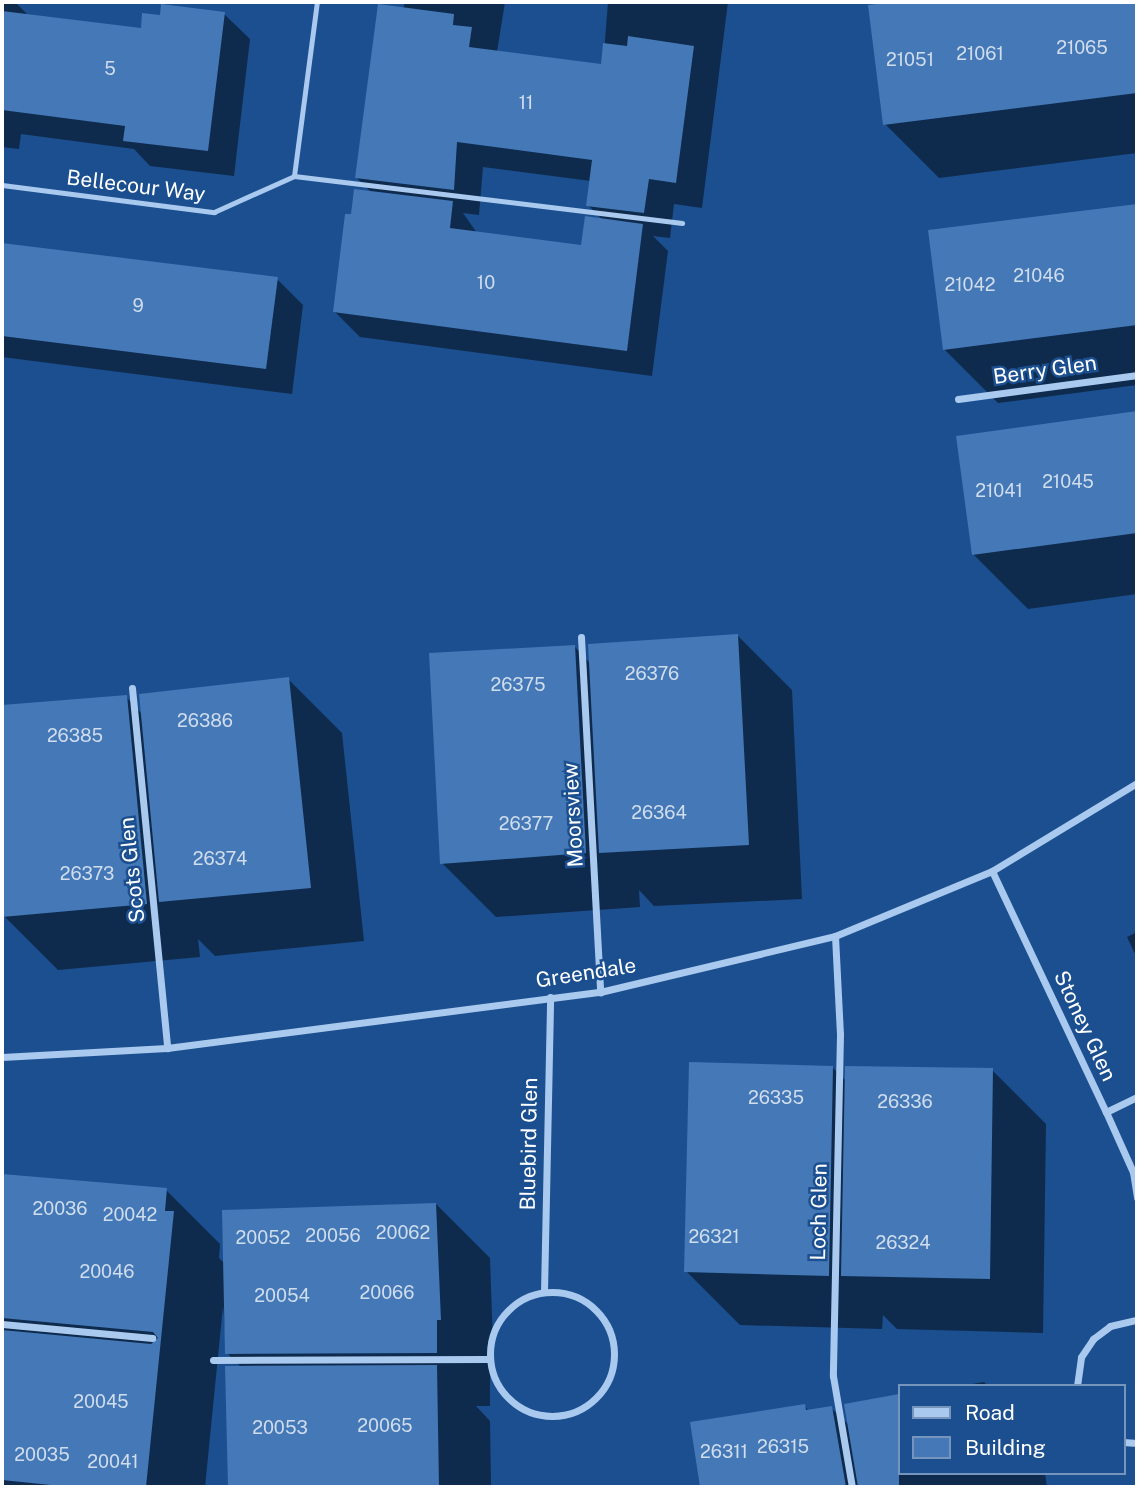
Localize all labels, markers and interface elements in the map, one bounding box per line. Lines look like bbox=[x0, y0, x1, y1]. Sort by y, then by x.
house number: 21065 bbox=[1056, 37, 1108, 59]
house number: 21061 bbox=[956, 43, 1004, 65]
house number: 21051 bbox=[886, 49, 934, 71]
house number: 5 bbox=[104, 58, 116, 80]
house number: 11 bbox=[519, 92, 533, 114]
street label: Bellecour Way bbox=[65, 165, 207, 207]
house number: 21046 bbox=[1013, 265, 1065, 287]
house number: 10 bbox=[477, 272, 495, 294]
house number: 21042 bbox=[944, 274, 996, 296]
house number: 9 bbox=[132, 295, 144, 317]
street label: Berry Glen bbox=[992, 350, 1098, 390]
house number: 21045 bbox=[1042, 471, 1094, 493]
house number: 21041 bbox=[975, 480, 1023, 502]
house number: 26376 bbox=[625, 663, 679, 685]
house number: 26375 bbox=[490, 674, 546, 696]
house number: 26386 bbox=[177, 710, 233, 732]
house number: 26385 bbox=[47, 725, 103, 747]
street label: Moorsview bbox=[558, 762, 588, 868]
house number: 26364 bbox=[631, 802, 687, 824]
house number: 26377 bbox=[499, 813, 553, 835]
street label: Scots Glen bbox=[114, 816, 150, 924]
house number: 26374 bbox=[193, 848, 247, 870]
house number: 26373 bbox=[60, 863, 114, 885]
street label: Greendale bbox=[534, 953, 638, 993]
street label: Stoney Glen bbox=[1048, 967, 1122, 1085]
street label: Bluebird Glen bbox=[515, 1077, 543, 1211]
house number: 26335 bbox=[748, 1087, 804, 1109]
house number: 26336 bbox=[877, 1091, 933, 1113]
street label: Loch Glen bbox=[806, 1163, 832, 1261]
house number: 20036 bbox=[33, 1198, 87, 1220]
house number: 20042 bbox=[103, 1204, 157, 1226]
house number: 20062 bbox=[376, 1222, 430, 1244]
house number: 20056 bbox=[305, 1225, 361, 1247]
house number: 26321 bbox=[688, 1226, 740, 1248]
house number: 20052 bbox=[236, 1227, 290, 1249]
house number: 26324 bbox=[875, 1232, 931, 1254]
house number: 20046 bbox=[79, 1261, 135, 1283]
house number: 20066 bbox=[360, 1282, 414, 1304]
house number: 20054 bbox=[254, 1285, 310, 1307]
legend bbox=[898, 1384, 1125, 1475]
house number: 20045 bbox=[73, 1391, 129, 1413]
text: Road bbox=[965, 1400, 1015, 1425]
house number: 20065 bbox=[357, 1415, 413, 1437]
house number: 20053 bbox=[252, 1417, 308, 1439]
text: Building bbox=[965, 1435, 1046, 1460]
house number: 26315 bbox=[757, 1436, 809, 1458]
house number: 26311 bbox=[700, 1441, 748, 1463]
house number: 20035 bbox=[14, 1444, 70, 1466]
house number: 20041 bbox=[87, 1451, 139, 1473]

